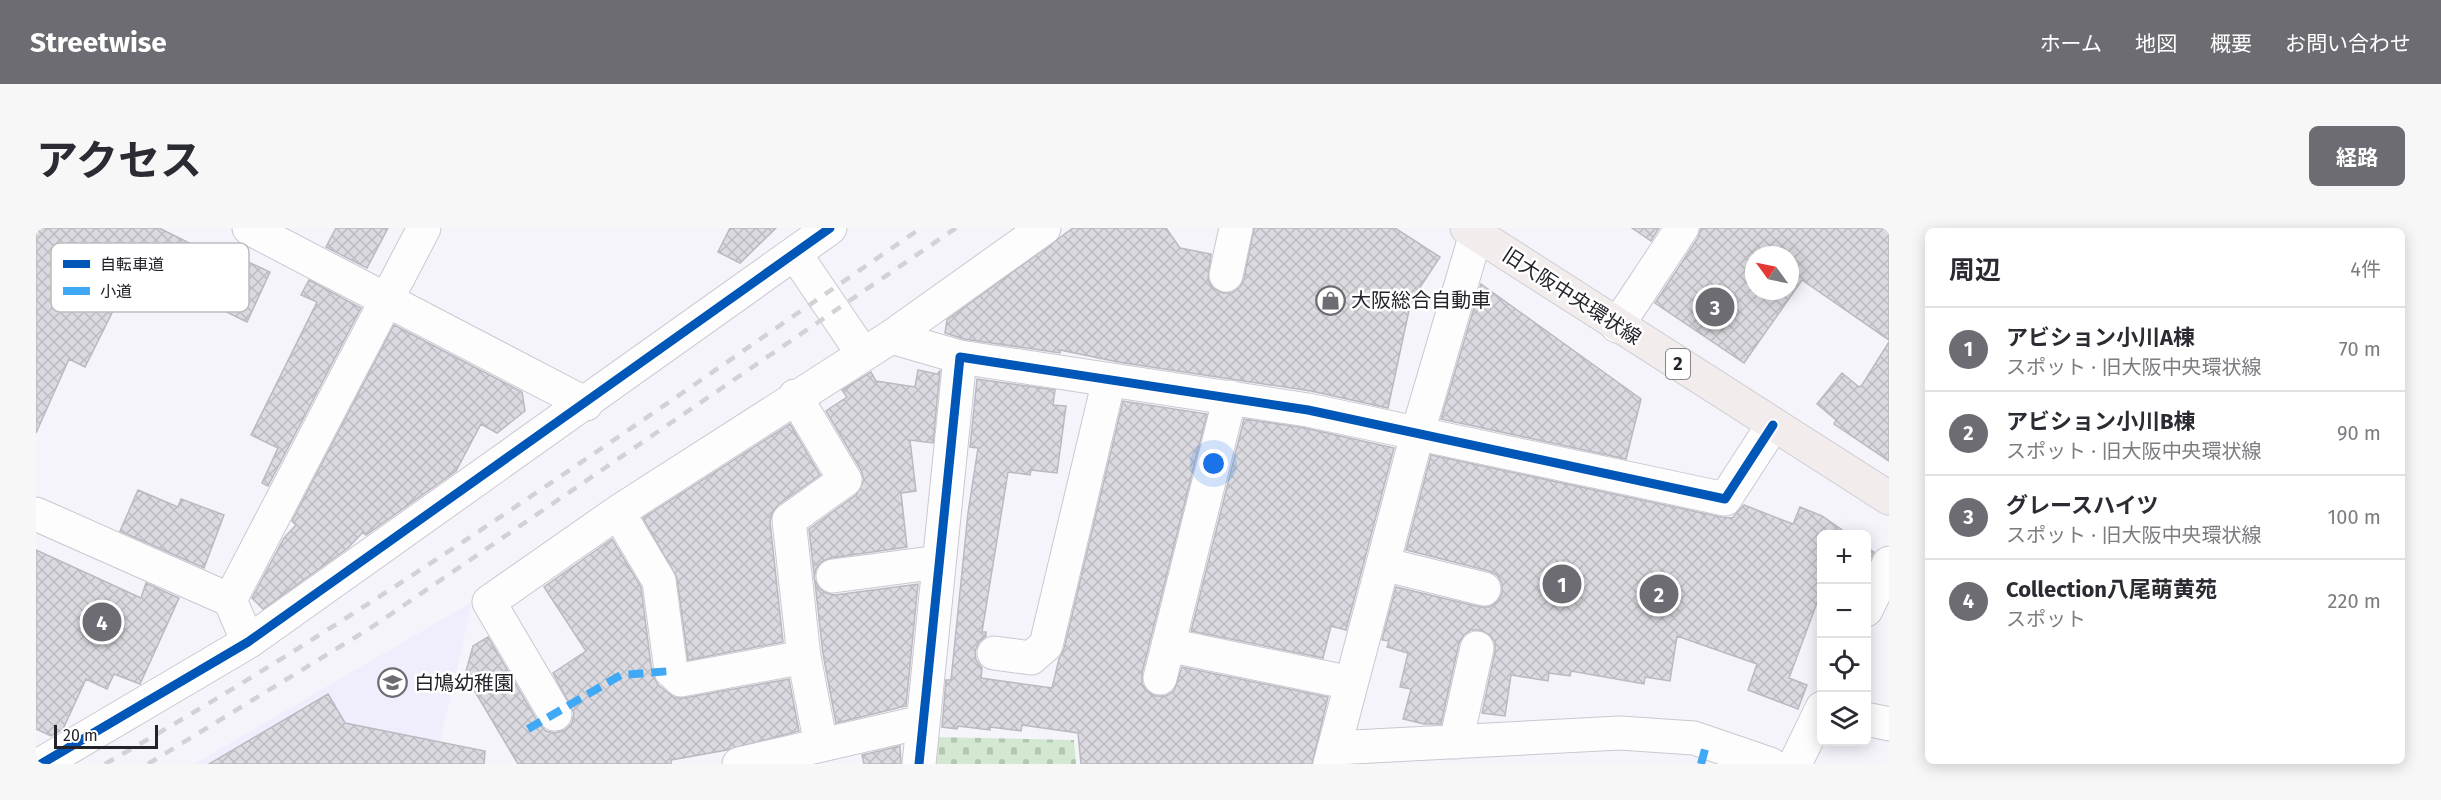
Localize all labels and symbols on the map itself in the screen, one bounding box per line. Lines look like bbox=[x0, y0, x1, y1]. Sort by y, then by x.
street label: 旧大阪中央環状線 bbox=[1498, 242, 1646, 350]
legend bbox=[51, 243, 249, 312]
north arrow bbox=[1745, 246, 1799, 300]
text: 自転車道 bbox=[100, 255, 164, 274]
text: 小道 bbox=[100, 282, 132, 301]
shop icon: 大阪総合自動車 bbox=[1314, 284, 1346, 316]
pin: 3 bbox=[1696, 284, 1734, 329]
place label: 大阪総合自動車 bbox=[1351, 288, 1491, 312]
road number: 2 bbox=[1666, 349, 1690, 379]
your location bbox=[1199, 449, 1228, 478]
pin: 1 bbox=[1542, 562, 1582, 606]
pin: 2 bbox=[1640, 572, 1678, 616]
pin: 4 bbox=[82, 600, 122, 644]
school or university icon: 白鳩幼稚園 bbox=[377, 667, 409, 699]
place label: 白鳩幼稚園 bbox=[414, 671, 514, 695]
scale bar bbox=[54, 722, 158, 750]

